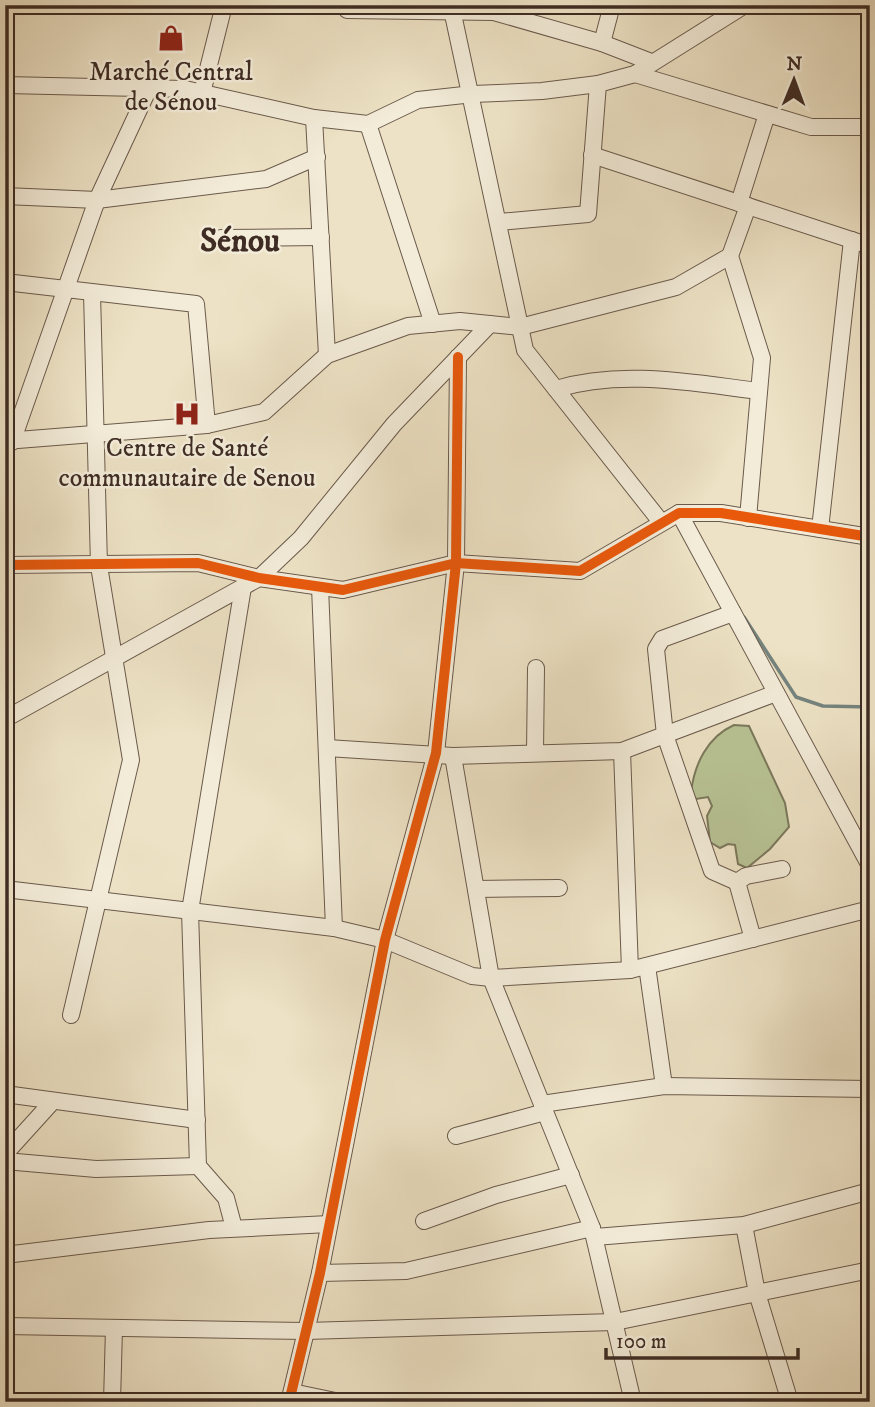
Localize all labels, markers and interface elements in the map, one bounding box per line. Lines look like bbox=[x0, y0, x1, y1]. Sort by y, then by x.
shop icon: Marché Central de Sénou bbox=[156, 23, 186, 53]
north arrow bbox=[760, 46, 830, 116]
text: N bbox=[786, 53, 803, 76]
place label: Marché Central de Sénou bbox=[89, 56, 253, 119]
district label: Sénou bbox=[200, 221, 280, 262]
hospital icon: Centre de Santé communautaire de Senou bbox=[172, 399, 202, 429]
place label: Centre de Santé communautaire de Senou bbox=[58, 432, 316, 495]
scale bar bbox=[606, 1316, 798, 1360]
text: 100 m bbox=[616, 1329, 667, 1355]

